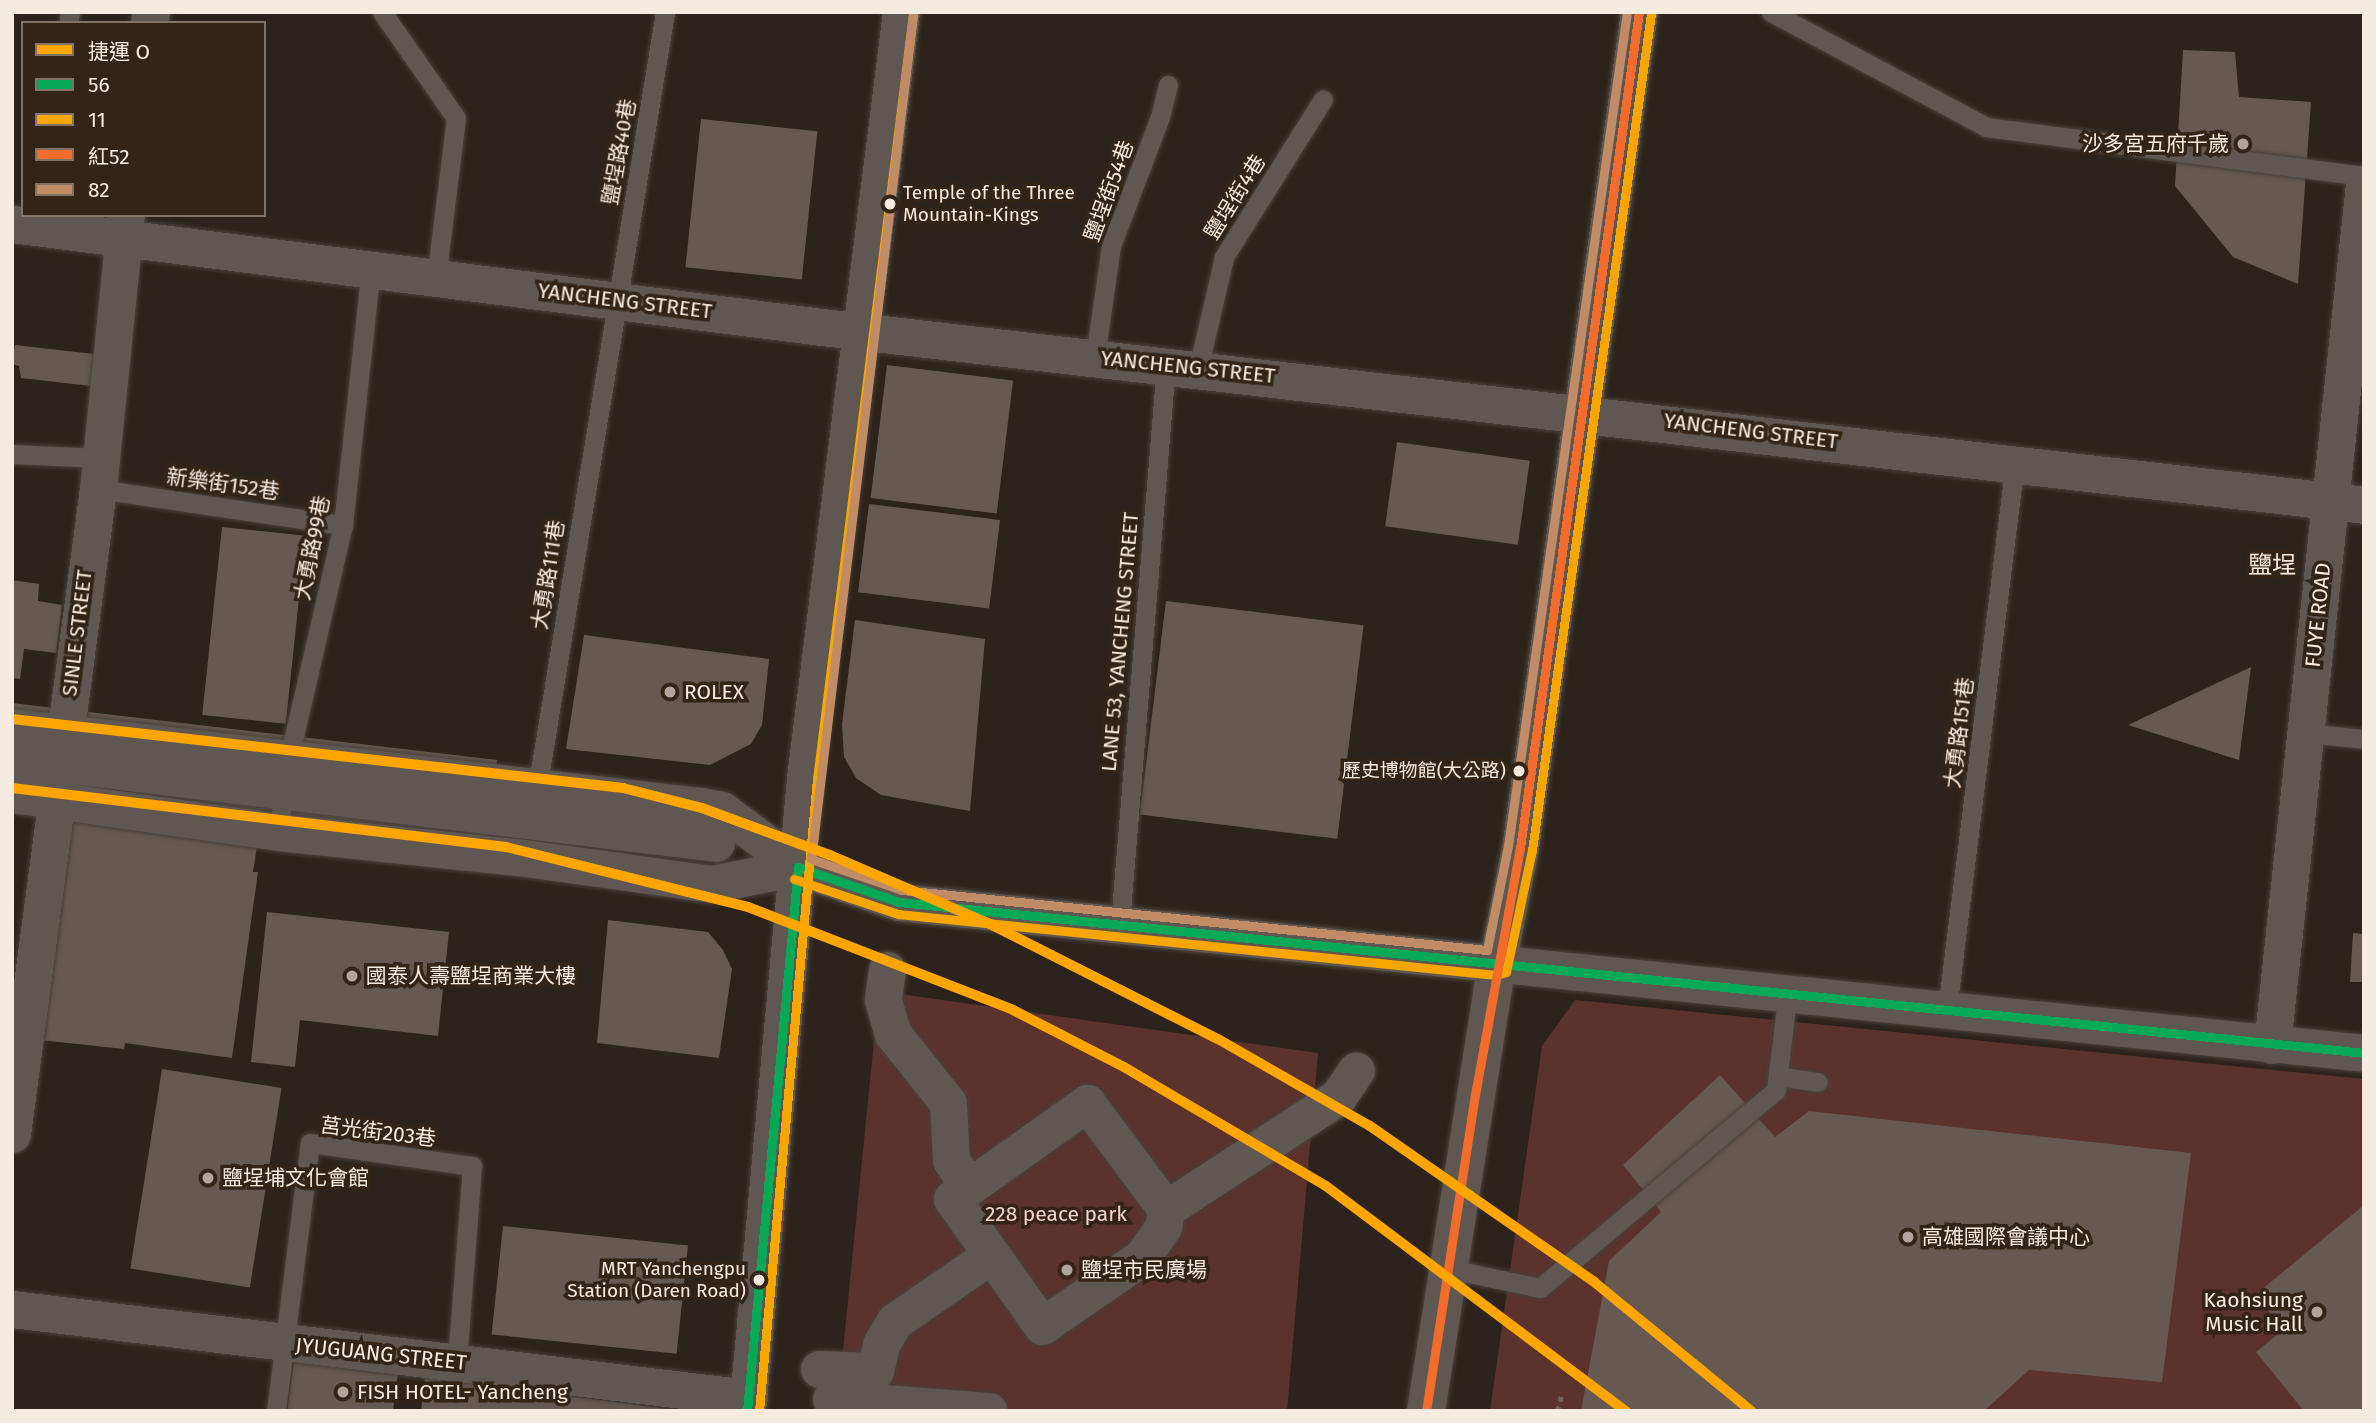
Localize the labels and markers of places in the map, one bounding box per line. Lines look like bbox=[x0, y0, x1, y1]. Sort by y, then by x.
place label: 沙多宮五府千歲 bbox=[2082, 131, 2229, 157]
marker: 沙多宮五府千歲 bbox=[2235, 136, 2251, 152]
place label: Temple of the Three Mountain-Kings bbox=[903, 182, 1075, 226]
marker: Temple of the Three Mountain-Kings bbox=[883, 197, 897, 211]
place label: ROLEX bbox=[684, 679, 744, 705]
marker: ROLEX bbox=[662, 684, 678, 700]
place label: 歷史博物館(大公路) bbox=[1342, 760, 1506, 782]
marker: 歷史博物館(大公路) bbox=[1512, 764, 1526, 778]
place label: 國泰人壽鹽埕商業大樓 bbox=[366, 963, 576, 989]
marker: 國泰人壽鹽埕商業大樓 bbox=[344, 968, 360, 984]
place label: 鹽埕埔文化會館 bbox=[222, 1165, 369, 1191]
marker: 鹽埕埔文化會館 bbox=[200, 1170, 216, 1186]
place label: 高雄國際會議中心 bbox=[1922, 1224, 2090, 1250]
marker: 高雄國際會議中心 bbox=[1900, 1229, 1916, 1245]
place label: 鹽埕市民廣場 bbox=[1081, 1257, 1207, 1283]
place label: MRT Yanchengpu Station (Daren Road) bbox=[567, 1258, 746, 1302]
marker: 鹽埕市民廣場 bbox=[1059, 1262, 1075, 1278]
marker: MRT Yanchengpu Station (Daren Road) bbox=[752, 1273, 766, 1287]
place label: Kaohsiung Music Hall bbox=[2204, 1287, 2303, 1337]
marker: Kaohsiung Music Hall bbox=[2309, 1304, 2325, 1320]
place label: FISH HOTEL- Yancheng bbox=[357, 1379, 568, 1405]
marker: FISH HOTEL- Yancheng bbox=[335, 1384, 351, 1400]

